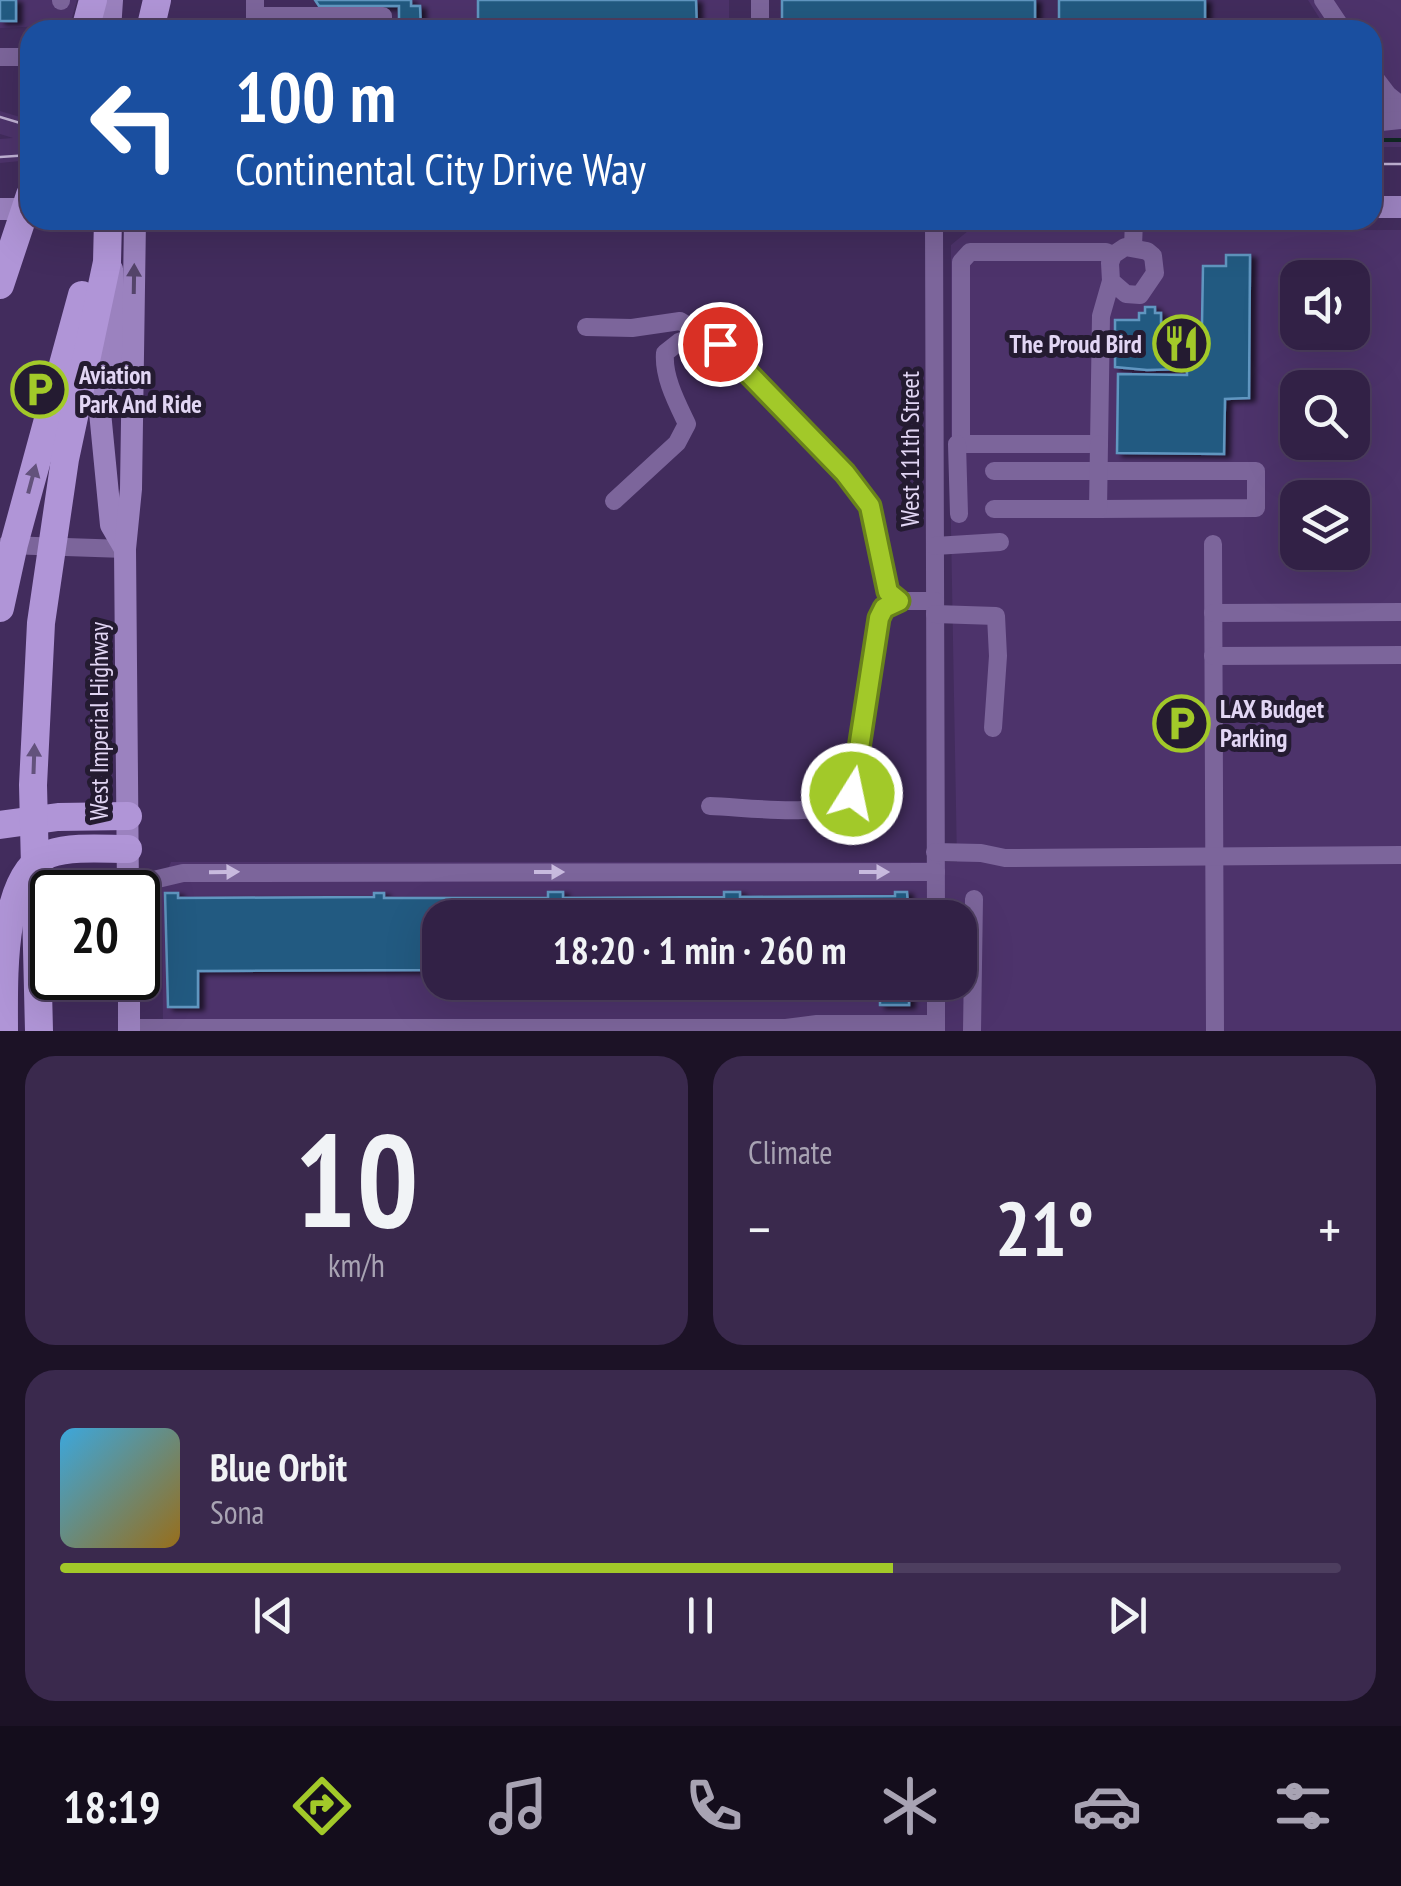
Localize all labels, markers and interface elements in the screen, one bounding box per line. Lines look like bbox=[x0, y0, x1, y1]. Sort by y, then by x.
text: 100 m bbox=[235, 51, 396, 141]
icon: left bbox=[70, 60, 200, 190]
text: Continental City Drive Way bbox=[235, 139, 646, 197]
map controls bbox=[1280, 260, 1370, 570]
button: sound bbox=[1280, 260, 1370, 350]
one-way arrow bbox=[127, 263, 143, 295]
pin bbox=[678, 302, 763, 387]
restaurant icon: The Proud Bird bbox=[1151, 314, 1211, 374]
icon: arrive bbox=[693, 317, 748, 372]
place label: The Proud Bird bbox=[1010, 328, 1142, 360]
parking icon: Aviation Park And Ride bbox=[10, 359, 70, 419]
place label: Aviation Park And Ride bbox=[78, 359, 202, 420]
button: search bbox=[1280, 370, 1370, 460]
street label: West 111th Street bbox=[894, 371, 926, 527]
one-way arrow bbox=[24, 463, 40, 494]
button: layers bbox=[1280, 480, 1370, 570]
street label: West Imperial Highway bbox=[83, 621, 115, 820]
parking icon: LAX Budget Parking bbox=[1151, 693, 1211, 753]
place label: LAX Budget Parking bbox=[1220, 693, 1325, 754]
one-way arrow bbox=[27, 742, 43, 774]
position arrow bbox=[800, 742, 904, 846]
one-way arrow bbox=[208, 864, 240, 880]
one-way arrow bbox=[533, 864, 565, 880]
one-way arrow bbox=[858, 864, 890, 880]
speed limit sign: 20 bbox=[30, 870, 160, 1000]
text: 18:20 · 1 min · 260 m bbox=[553, 925, 846, 974]
text: 10 bbox=[294, 1095, 419, 1263]
text: Climate bbox=[748, 1131, 832, 1173]
text: 21° bbox=[995, 1180, 1094, 1277]
text: − bbox=[748, 1193, 771, 1264]
text: + bbox=[1318, 1193, 1341, 1264]
text: km/h bbox=[328, 1244, 385, 1286]
text: Blue Orbit bbox=[210, 1442, 347, 1491]
text: Sona bbox=[210, 1491, 264, 1533]
icon: previous bbox=[246, 1588, 301, 1643]
icon: pause bbox=[673, 1588, 728, 1643]
icon: next bbox=[1100, 1588, 1155, 1643]
icon: directions bbox=[287, 1771, 357, 1841]
icon: music bbox=[483, 1771, 553, 1841]
icon: phone bbox=[679, 1771, 749, 1841]
icon: climate bbox=[875, 1771, 945, 1841]
icon: car bbox=[1072, 1771, 1142, 1841]
icon: filters bbox=[1268, 1771, 1338, 1841]
text: 18:19 bbox=[63, 1777, 160, 1835]

